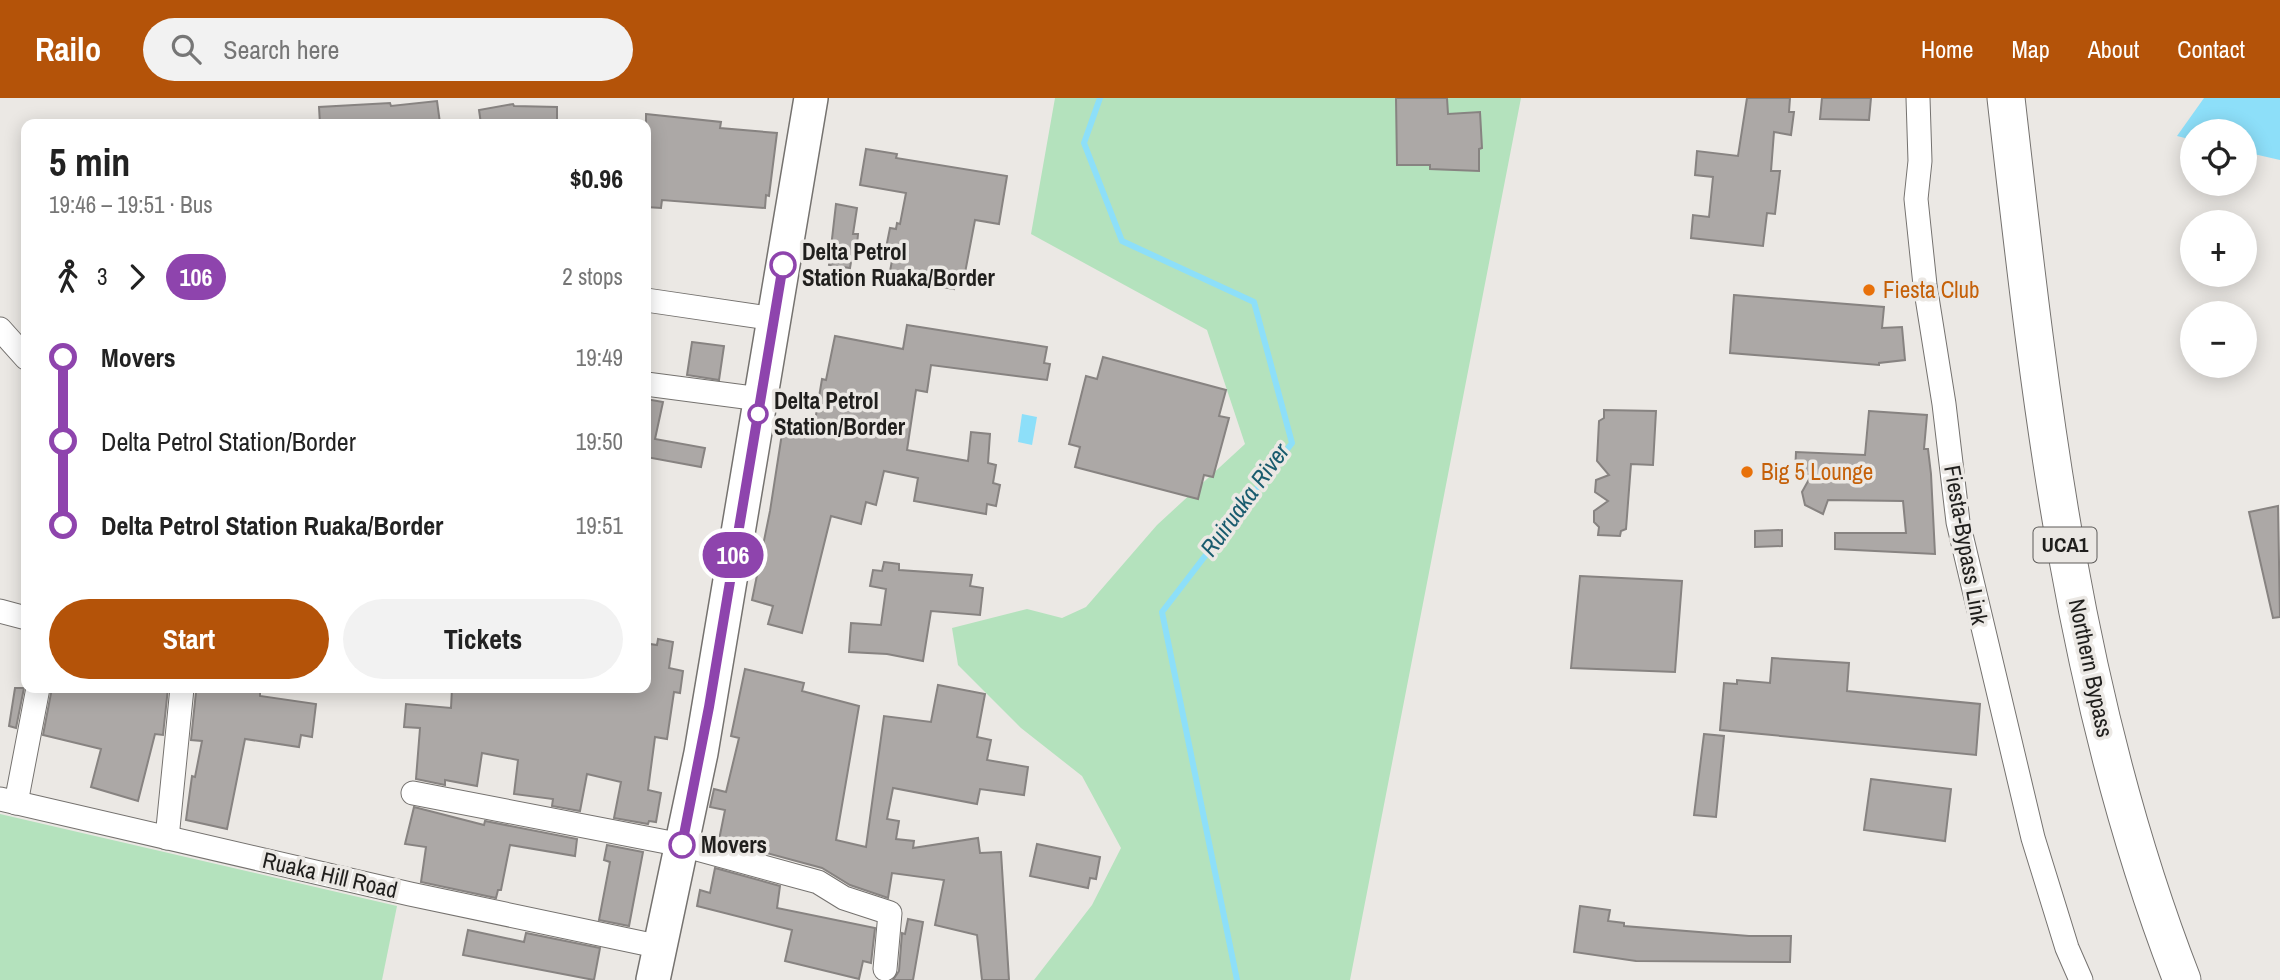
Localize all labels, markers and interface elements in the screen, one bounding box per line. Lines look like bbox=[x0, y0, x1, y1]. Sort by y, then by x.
search box bbox=[143, 18, 633, 81]
text: Railo bbox=[35, 27, 101, 71]
icon: search bbox=[167, 30, 205, 68]
text: Search here bbox=[223, 32, 339, 67]
text: Home bbox=[1921, 33, 1973, 65]
text: Map bbox=[2011, 33, 2050, 65]
text: About bbox=[2088, 33, 2139, 65]
text: Contact bbox=[2177, 33, 2245, 65]
map controls bbox=[2180, 119, 2257, 378]
button: locate bbox=[2180, 119, 2257, 196]
text: 5 min bbox=[49, 137, 130, 188]
text: $0.96 bbox=[570, 161, 623, 196]
text: 19:46 – 19:51 · Bus bbox=[49, 189, 213, 220]
button: + bbox=[2180, 210, 2257, 287]
place label: Delta Petrol Station Ruaka/Border bbox=[802, 236, 995, 293]
marker: Delta Petrol Station Ruaka/Border bbox=[770, 252, 796, 278]
icon: walk bbox=[49, 258, 87, 296]
icon: forward bbox=[118, 258, 156, 296]
text: 3 bbox=[97, 261, 108, 292]
text: 106 bbox=[180, 261, 212, 293]
text: 2 stops bbox=[562, 261, 623, 292]
place label: Fiesta Club bbox=[1883, 274, 1979, 305]
marker: Fiesta Club bbox=[1861, 282, 1877, 298]
button: − bbox=[2180, 301, 2257, 378]
text: Movers bbox=[101, 340, 176, 375]
text: 19:49 bbox=[576, 342, 623, 373]
place label: Delta Petrol Station/Border bbox=[774, 385, 906, 442]
marker: Delta Petrol Station/Border bbox=[748, 404, 768, 424]
text: Delta Petrol Station/Border bbox=[101, 424, 356, 459]
text: 19:50 bbox=[576, 426, 623, 457]
water label: Ruiruaka River bbox=[1192, 435, 1297, 562]
place label: Big 5 Lounge bbox=[1761, 456, 1873, 487]
street label: Fiesta-Bypass Link bbox=[1937, 463, 1996, 628]
marker: Big 5 Lounge bbox=[1739, 464, 1755, 480]
text: Delta Petrol Station Ruaka/Border bbox=[101, 508, 443, 543]
text: 19:51 bbox=[576, 510, 623, 541]
road number: UCA1 bbox=[2034, 528, 2096, 562]
line badge: 106 bbox=[693, 532, 773, 578]
text: 106 bbox=[717, 539, 749, 571]
street label: Northern Bypass bbox=[2062, 596, 2121, 740]
button: Start bbox=[49, 599, 329, 679]
button: Tickets bbox=[343, 599, 623, 679]
place label: Movers bbox=[701, 829, 767, 860]
marker: Movers bbox=[669, 832, 695, 858]
street label: Ruaka Hill Road bbox=[260, 844, 400, 905]

